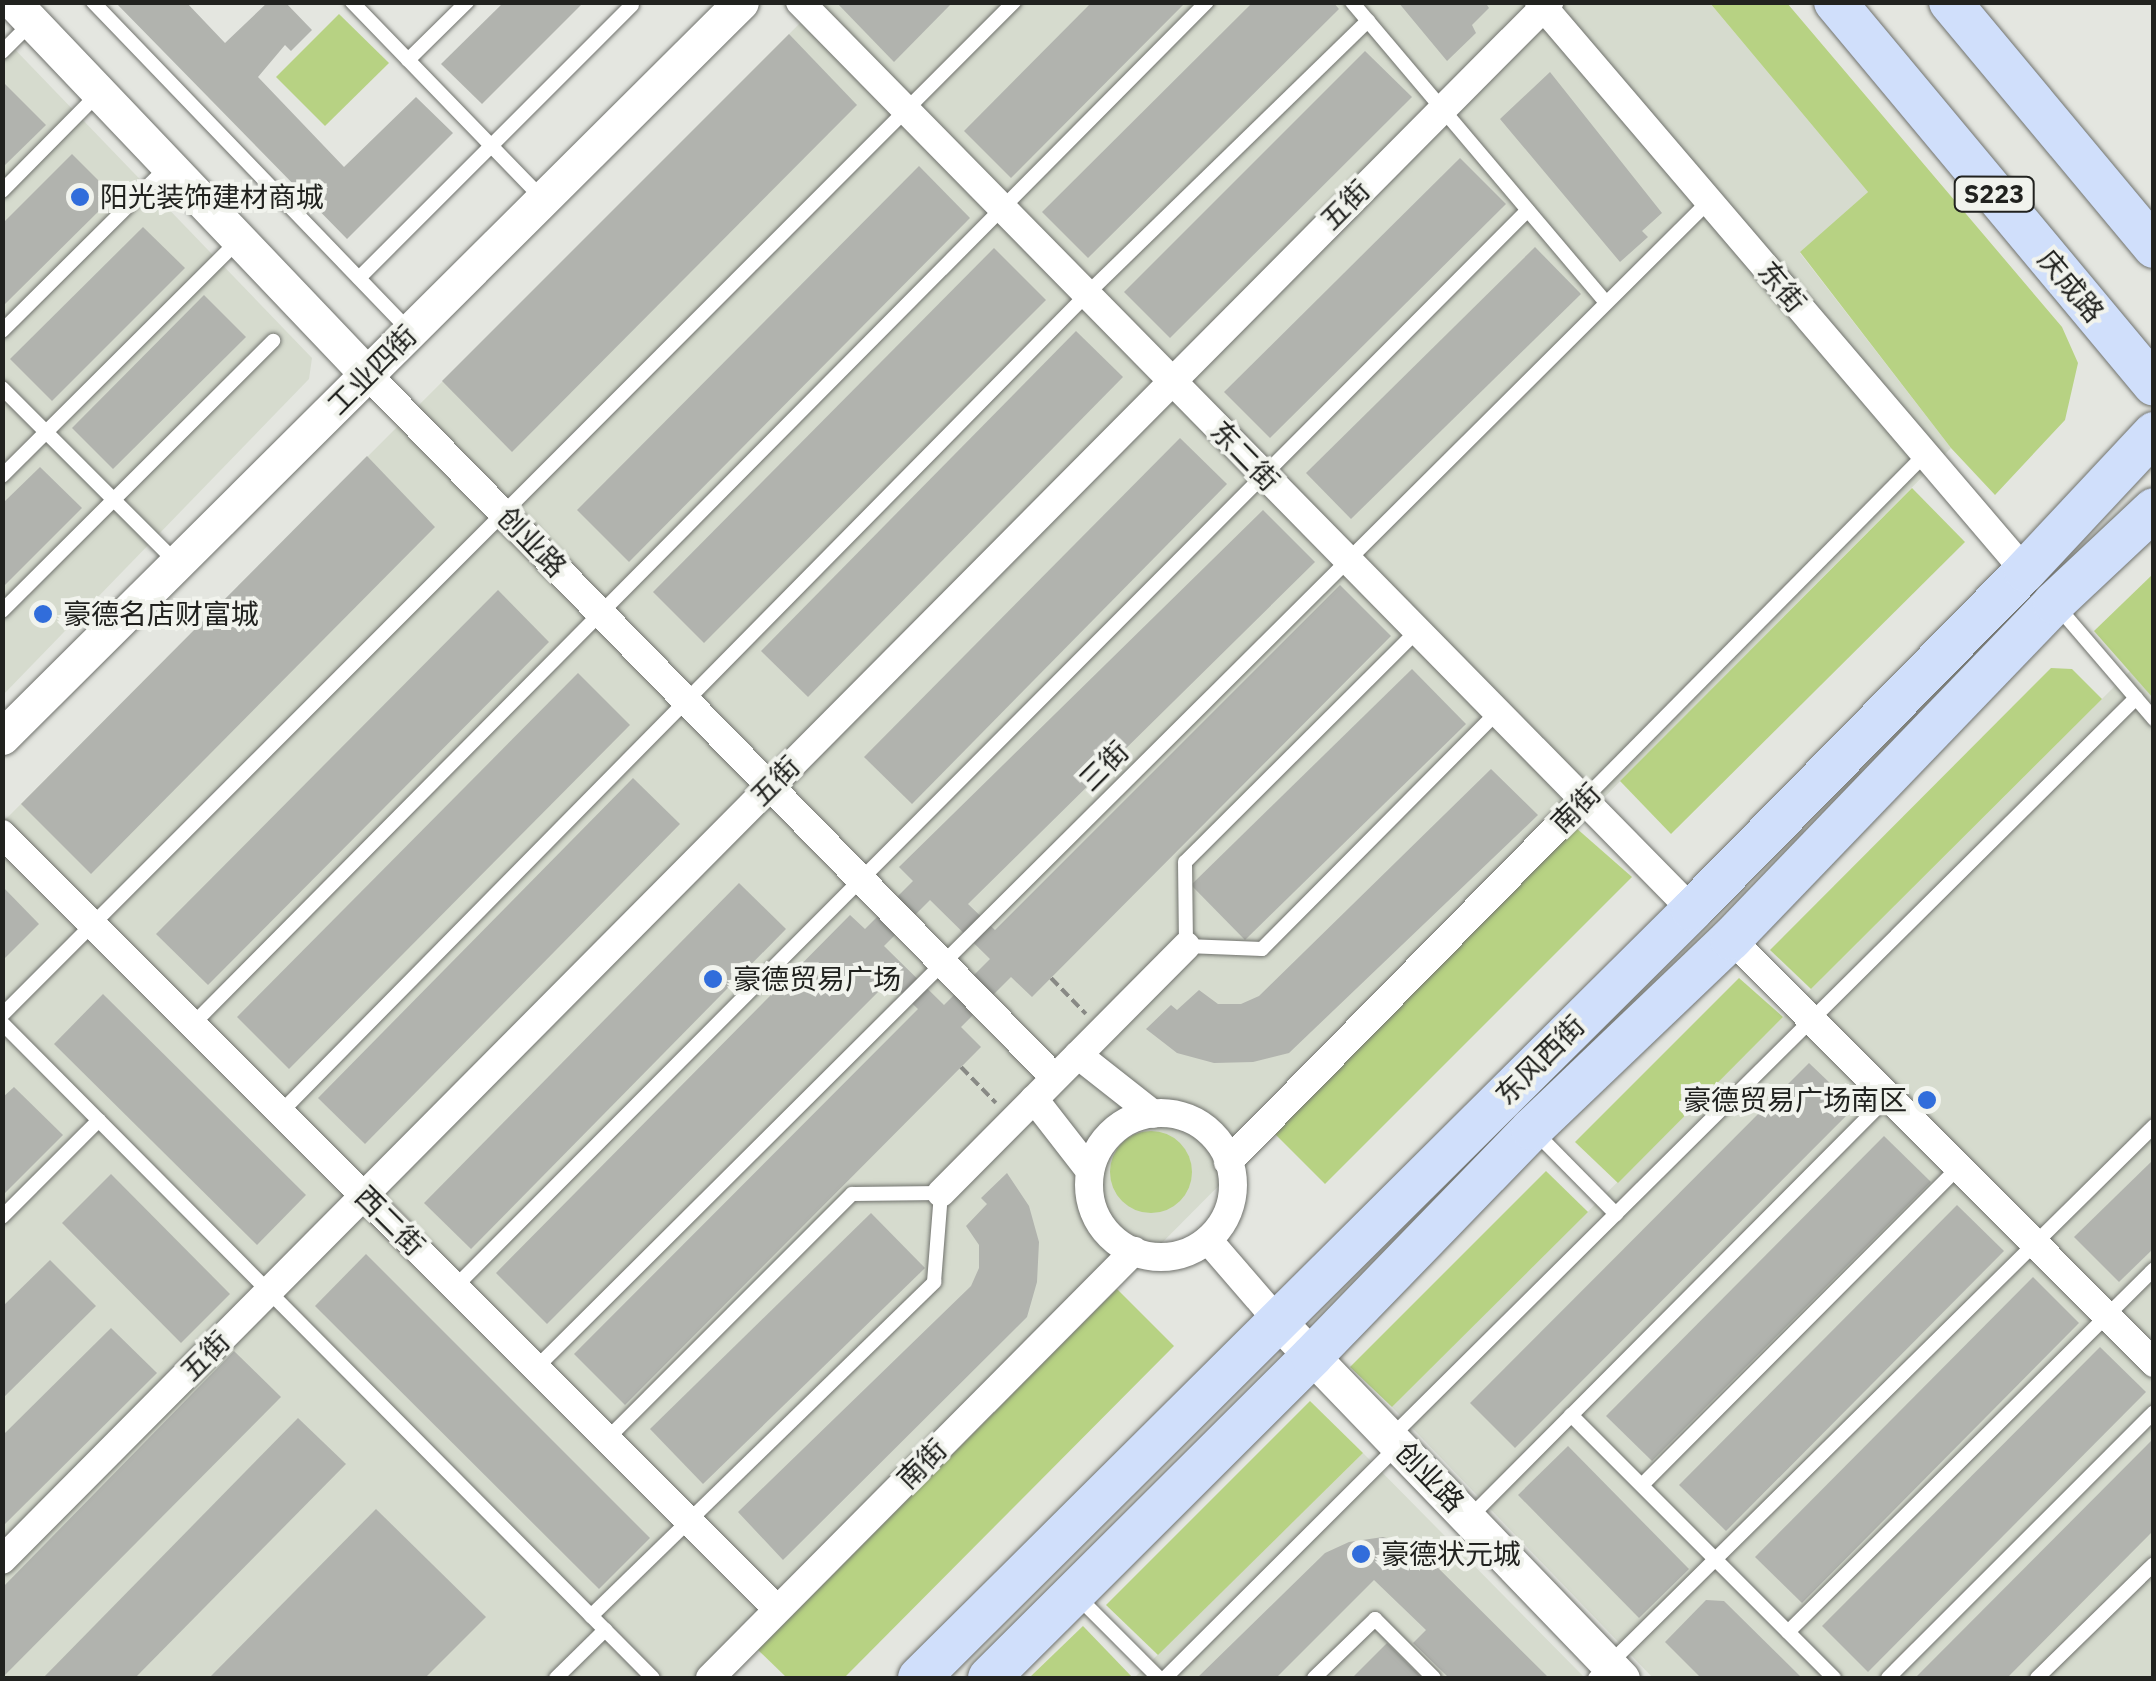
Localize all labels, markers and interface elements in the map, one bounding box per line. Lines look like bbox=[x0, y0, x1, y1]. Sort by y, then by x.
street label: 五街 bbox=[1313, 173, 1377, 237]
road number: S223 bbox=[1952, 174, 2036, 214]
place label: 阳光装饰建材商城 bbox=[100, 180, 324, 214]
marker: 阳光装饰建材商城 bbox=[69, 186, 91, 208]
street label: 庆成路 bbox=[2031, 243, 2111, 329]
street label: 东街 bbox=[1751, 255, 1813, 319]
street label: 工业四街 bbox=[321, 319, 423, 421]
street label: 东二街 bbox=[1204, 414, 1286, 498]
street label: 创业路 bbox=[491, 500, 573, 584]
place label: 豪德名店财富城 bbox=[63, 597, 259, 631]
marker: 豪德名店财富城 bbox=[32, 603, 54, 625]
street label: 三街 bbox=[1072, 734, 1136, 798]
street label: 五街 bbox=[743, 749, 807, 813]
street label: 南街 bbox=[1544, 776, 1608, 840]
place label: 豪德贸易广场 bbox=[733, 962, 901, 996]
marker: 豪德贸易广场 bbox=[702, 968, 724, 990]
street label: 东风西街 bbox=[1489, 1009, 1591, 1111]
place label: 豪德贸易广场南区 bbox=[1683, 1083, 1907, 1117]
marker: 豪德贸易广场南区 bbox=[1916, 1089, 1938, 1111]
street label: 西二街 bbox=[348, 1179, 432, 1263]
street label: 五街 bbox=[173, 1324, 237, 1388]
street label: 南街 bbox=[890, 1432, 954, 1496]
street label: 创业路 bbox=[1389, 1435, 1471, 1519]
place label: 豪德状元城 bbox=[1381, 1537, 1521, 1571]
marker: 豪德状元城 bbox=[1350, 1543, 1372, 1565]

